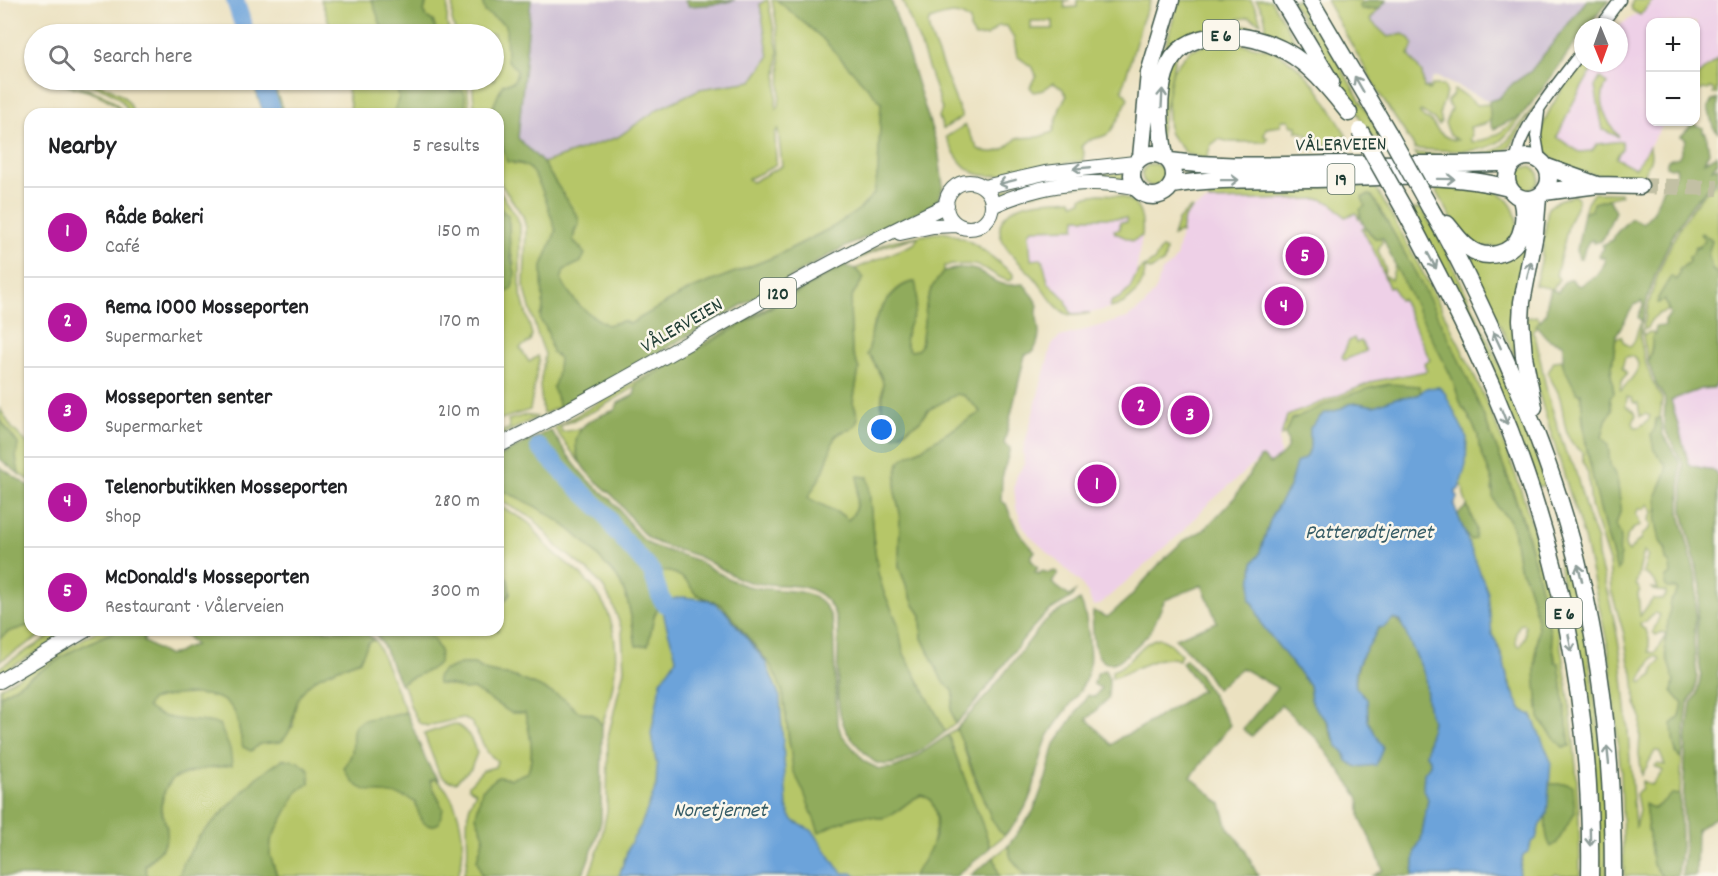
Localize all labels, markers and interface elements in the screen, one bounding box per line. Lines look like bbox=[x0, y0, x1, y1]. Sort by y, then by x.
north arrow bbox=[1574, 18, 1628, 72]
map controls bbox=[1646, 18, 1700, 126]
button: + bbox=[1646, 18, 1700, 72]
road number: E 6 bbox=[1203, 20, 1239, 50]
search box bbox=[24, 24, 504, 90]
icon: search bbox=[45, 41, 78, 74]
text: Search here bbox=[93, 42, 192, 73]
button: − bbox=[1646, 72, 1700, 126]
one-way arrow bbox=[1353, 76, 1365, 93]
one-way arrow bbox=[1156, 89, 1167, 109]
text: Nearby bbox=[48, 129, 116, 166]
street label: VÅLERVEIEN bbox=[1295, 131, 1387, 161]
text: 5 results bbox=[412, 133, 480, 161]
one-way arrow bbox=[1073, 163, 1093, 174]
road number: 19 bbox=[1328, 164, 1354, 194]
one-way arrow bbox=[1436, 173, 1456, 185]
one-way arrow bbox=[1220, 175, 1240, 186]
one-way arrow bbox=[998, 176, 1017, 188]
text: Råde Bakeri bbox=[105, 203, 203, 234]
text: 1 bbox=[65, 218, 70, 246]
text: 150 m bbox=[437, 218, 480, 246]
text: Café bbox=[105, 234, 140, 262]
pin: 5 bbox=[1286, 234, 1324, 278]
one-way arrow bbox=[1426, 252, 1438, 270]
one-way arrow bbox=[1523, 261, 1535, 280]
road number: 120 bbox=[760, 278, 796, 308]
pin: 4 bbox=[1264, 284, 1304, 328]
street label: VÅLERVEIEN bbox=[636, 292, 729, 361]
text: Rema 1000 Mosseporten bbox=[105, 293, 309, 324]
text: 2 bbox=[63, 308, 72, 336]
text: 170 m bbox=[439, 308, 480, 336]
text: Supermarket bbox=[105, 324, 203, 352]
one-way arrow bbox=[1490, 331, 1502, 349]
text: Mosseporten senter bbox=[105, 383, 272, 414]
pin: 2 bbox=[1122, 384, 1160, 428]
pin: 3 bbox=[1170, 392, 1210, 438]
text: 3 bbox=[63, 398, 72, 426]
text: 210 m bbox=[438, 398, 480, 426]
one-way arrow bbox=[1499, 407, 1510, 425]
text: Supermarket bbox=[105, 414, 203, 442]
your location bbox=[867, 415, 896, 444]
pin: 1 bbox=[1078, 462, 1116, 506]
text: Telenorbutikken Mosseporten bbox=[105, 473, 348, 504]
text: 4 bbox=[63, 488, 72, 516]
text: 280 m bbox=[434, 488, 480, 516]
text: Shop bbox=[105, 504, 141, 532]
water label: Patterødtjernet bbox=[1305, 519, 1435, 549]
text: McDonald's Mosseporten bbox=[105, 563, 310, 594]
one-way arrow bbox=[1573, 564, 1585, 583]
text: 5 bbox=[63, 578, 72, 606]
text: 300 m bbox=[431, 578, 480, 606]
text: Restaurant · Vålerveien bbox=[105, 594, 284, 622]
road number: E 6 bbox=[1546, 598, 1582, 628]
one-way arrow bbox=[1565, 633, 1576, 653]
one-way arrow bbox=[1602, 745, 1613, 765]
water label: Noretjernet bbox=[673, 797, 769, 827]
one-way arrow bbox=[1584, 827, 1595, 847]

